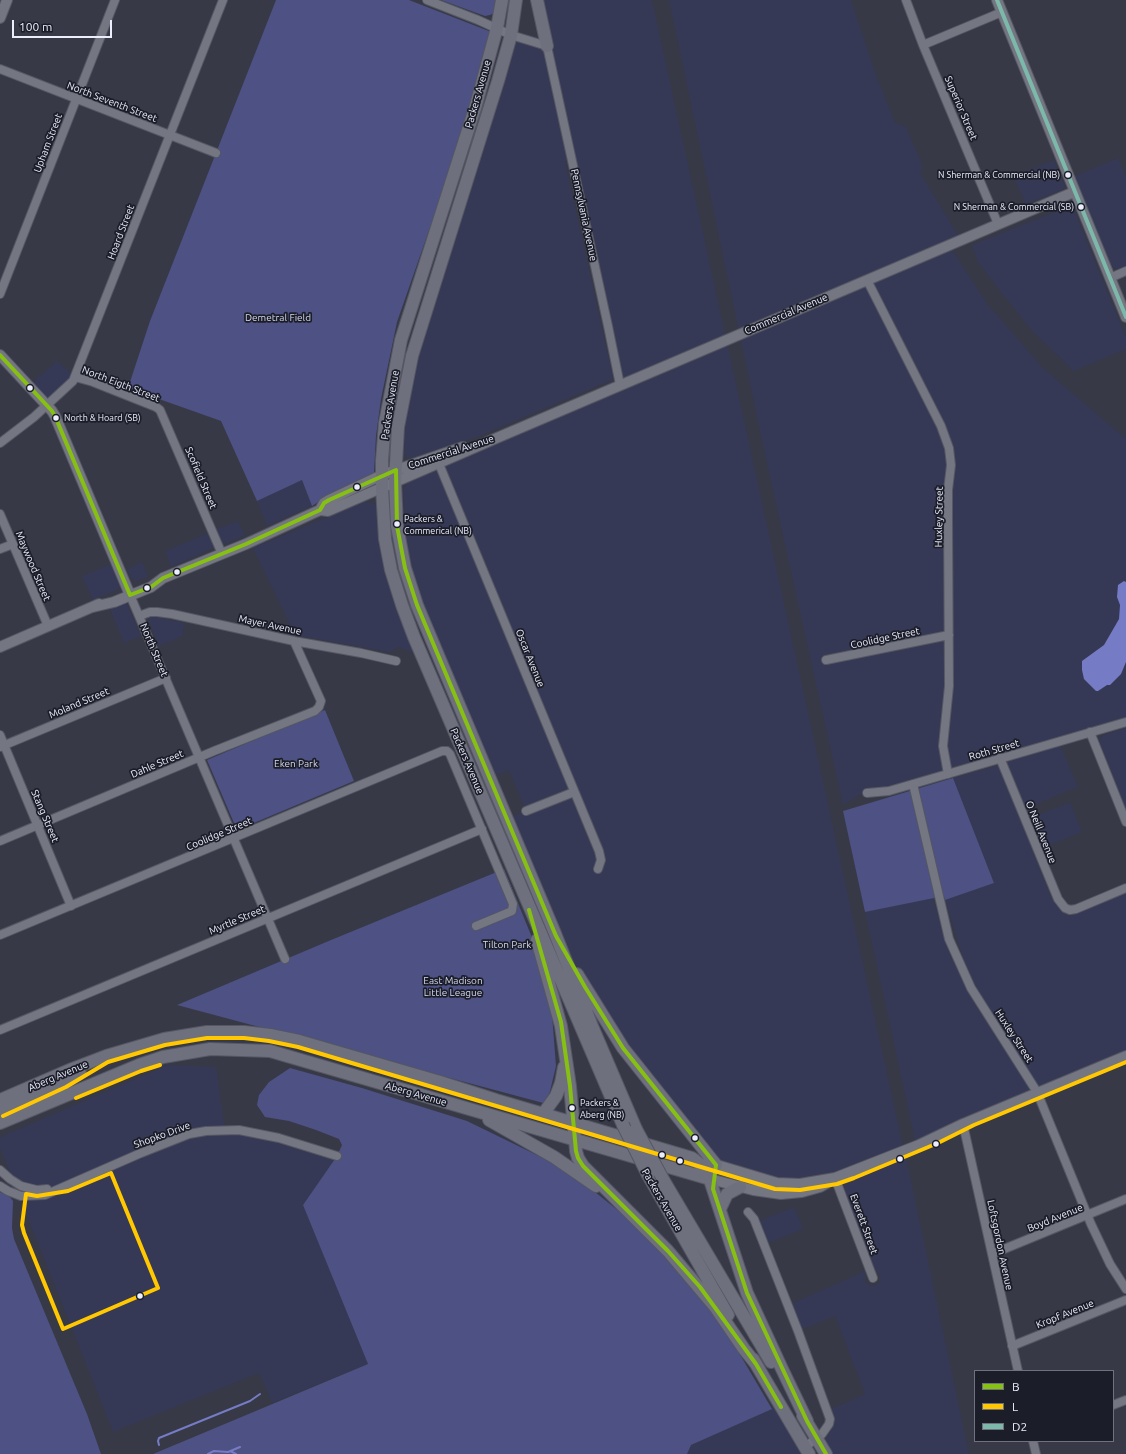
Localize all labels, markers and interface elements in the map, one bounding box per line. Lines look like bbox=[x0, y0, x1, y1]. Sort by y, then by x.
scale bar bbox=[14, 12, 114, 38]
text: 100 m bbox=[19, 20, 52, 33]
street label: Packers Avenue bbox=[463, 59, 493, 129]
street label: Superior Street bbox=[942, 74, 980, 142]
street label: North Seventh Street bbox=[65, 79, 159, 125]
street label: Upham Street bbox=[31, 112, 65, 174]
street label: Pennsylvania Avenue bbox=[568, 168, 600, 262]
place label: N Sherman & Commercial (NB) bbox=[938, 170, 1060, 180]
marker: N Sherman & Commercial (NB) bbox=[1063, 170, 1073, 180]
place label: N Sherman & Commercial (SB) bbox=[954, 202, 1074, 212]
marker: N Sherman & Commercial (SB) bbox=[1076, 202, 1086, 212]
street label: Hoard Street bbox=[105, 203, 137, 261]
street label: Commercial Avenue bbox=[743, 291, 829, 337]
park label: Demetral Field bbox=[245, 312, 311, 324]
street label: North Eigth Street bbox=[80, 364, 162, 404]
street label: Packers Avenue bbox=[379, 369, 401, 441]
unlabelled marker bbox=[25, 383, 35, 393]
marker: North & Hoard (SB) bbox=[51, 413, 61, 423]
place label: North & Hoard (SB) bbox=[64, 413, 141, 423]
street label: Commercial Avenue bbox=[407, 432, 495, 472]
street label: Scofield Street bbox=[183, 445, 219, 511]
unlabelled marker bbox=[352, 482, 362, 492]
street label: Huxley Street bbox=[932, 486, 946, 548]
place label: Packers & Commerical (NB) bbox=[404, 514, 472, 535]
marker: Packers & Commerical (NB) bbox=[392, 519, 402, 529]
street label: Maywood Street bbox=[13, 529, 53, 603]
unlabelled marker bbox=[172, 567, 182, 577]
unlabelled marker bbox=[142, 583, 152, 593]
street label: Mayer Avenue bbox=[237, 612, 303, 638]
street label: North Street bbox=[137, 622, 171, 678]
street label: Coolidge Street bbox=[849, 625, 921, 651]
street label: Oscar Avenue bbox=[513, 627, 547, 689]
street label: Moland Street bbox=[47, 685, 111, 721]
street label: Packers Avenue bbox=[448, 726, 486, 796]
street label: Roth Street bbox=[967, 737, 1021, 763]
street label: Dahle Street bbox=[129, 747, 185, 781]
park label: Eken Park bbox=[274, 758, 318, 770]
street label: Stang Street bbox=[29, 788, 61, 844]
street label: O Neill Avenue bbox=[1023, 799, 1059, 865]
street label: Coolidge Street bbox=[184, 815, 254, 853]
street label: Myrtle Street bbox=[207, 903, 267, 937]
park label: Tilton Park bbox=[483, 939, 531, 951]
park label: East Madison Little League bbox=[423, 975, 483, 998]
street label: Huxley Street bbox=[992, 1007, 1036, 1065]
street label: Aberg Avenue bbox=[26, 1058, 90, 1094]
street label: Aberg Avenue bbox=[384, 1079, 448, 1109]
place label: Packers & Aberg (NB) bbox=[580, 1098, 624, 1119]
marker: Packers & Aberg (NB) bbox=[567, 1103, 577, 1113]
street label: Shopko Drive bbox=[132, 1119, 192, 1151]
unlabelled marker bbox=[690, 1133, 700, 1143]
unlabelled marker bbox=[931, 1139, 941, 1149]
unlabelled marker bbox=[657, 1150, 667, 1160]
unlabelled marker bbox=[895, 1154, 905, 1164]
unlabelled marker bbox=[675, 1156, 685, 1166]
street label: Packers Avenue bbox=[639, 1167, 685, 1233]
street label: Everett Street bbox=[848, 1192, 880, 1256]
street label: Loftsgordon Avenue bbox=[985, 1199, 1015, 1291]
street label: Boyd Avenue bbox=[1025, 1201, 1085, 1235]
unlabelled marker bbox=[135, 1291, 145, 1301]
street label: Kropf Avenue bbox=[1034, 1297, 1096, 1331]
legend bbox=[974, 1370, 1114, 1442]
text: B bbox=[1012, 1380, 1020, 1393]
text: L bbox=[1012, 1400, 1018, 1413]
text: D2 bbox=[1012, 1420, 1027, 1433]

